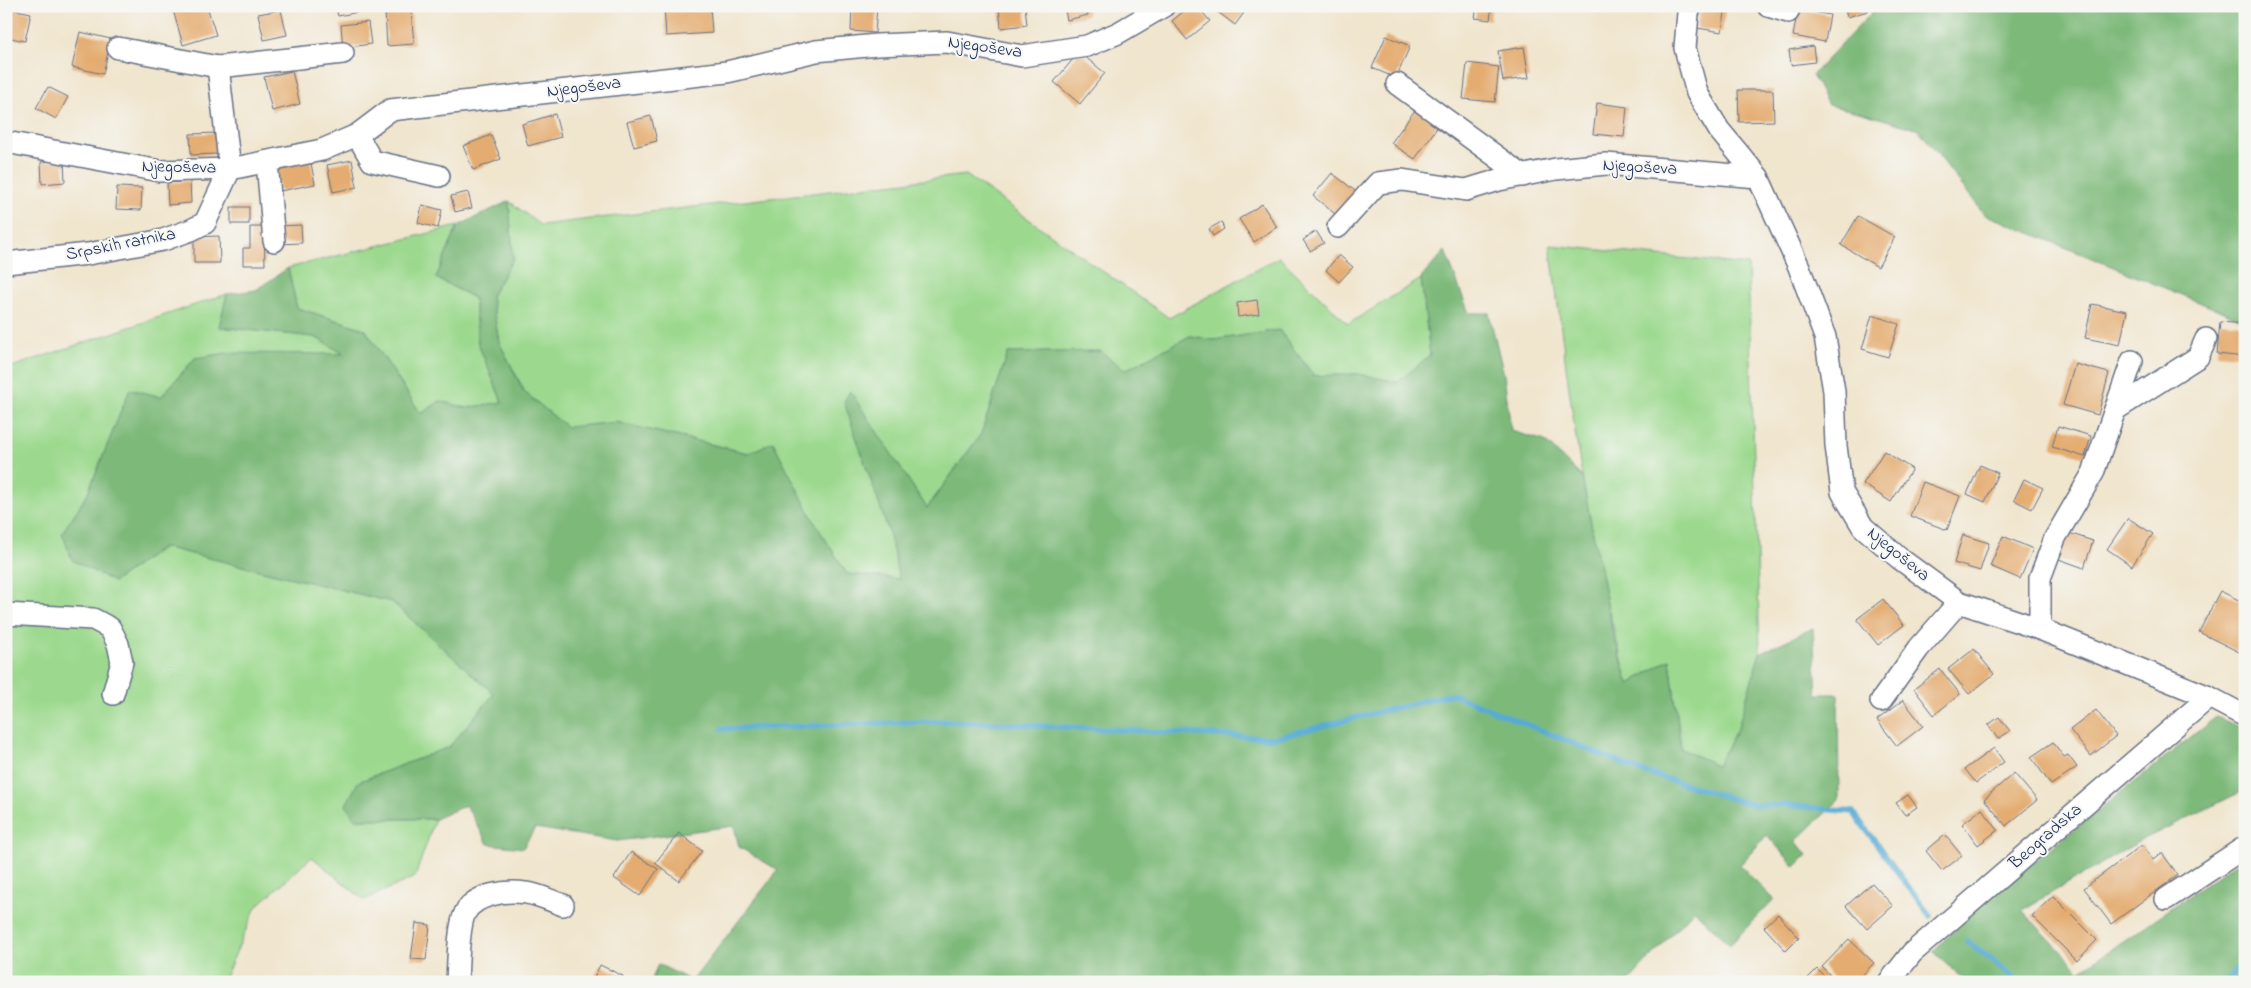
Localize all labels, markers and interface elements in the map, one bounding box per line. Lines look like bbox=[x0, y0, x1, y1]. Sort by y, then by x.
street label: Njegoševa bbox=[946, 30, 1024, 67]
street label: Njegoševa bbox=[545, 71, 623, 106]
street label: Njegoševa bbox=[1602, 153, 1678, 184]
street label: Njegoševa bbox=[142, 154, 216, 183]
street label: Srpskih ratnika bbox=[64, 222, 178, 268]
street label: Njegoševa bbox=[1860, 521, 1935, 589]
street label: Beogradska bbox=[2003, 798, 2089, 878]

